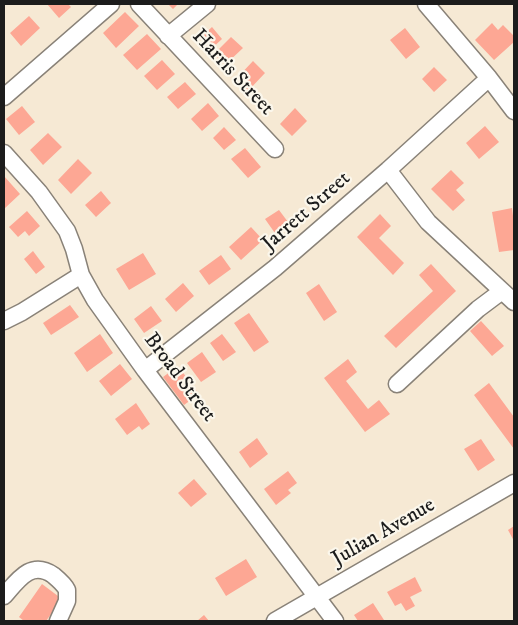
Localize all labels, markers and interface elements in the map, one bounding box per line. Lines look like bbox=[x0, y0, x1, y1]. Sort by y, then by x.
street label: Harris Street bbox=[186, 25, 278, 121]
street label: Jarrett Street bbox=[258, 167, 356, 257]
street label: Broad Street bbox=[137, 329, 221, 427]
street label: Julian Avenue bbox=[328, 493, 440, 573]

